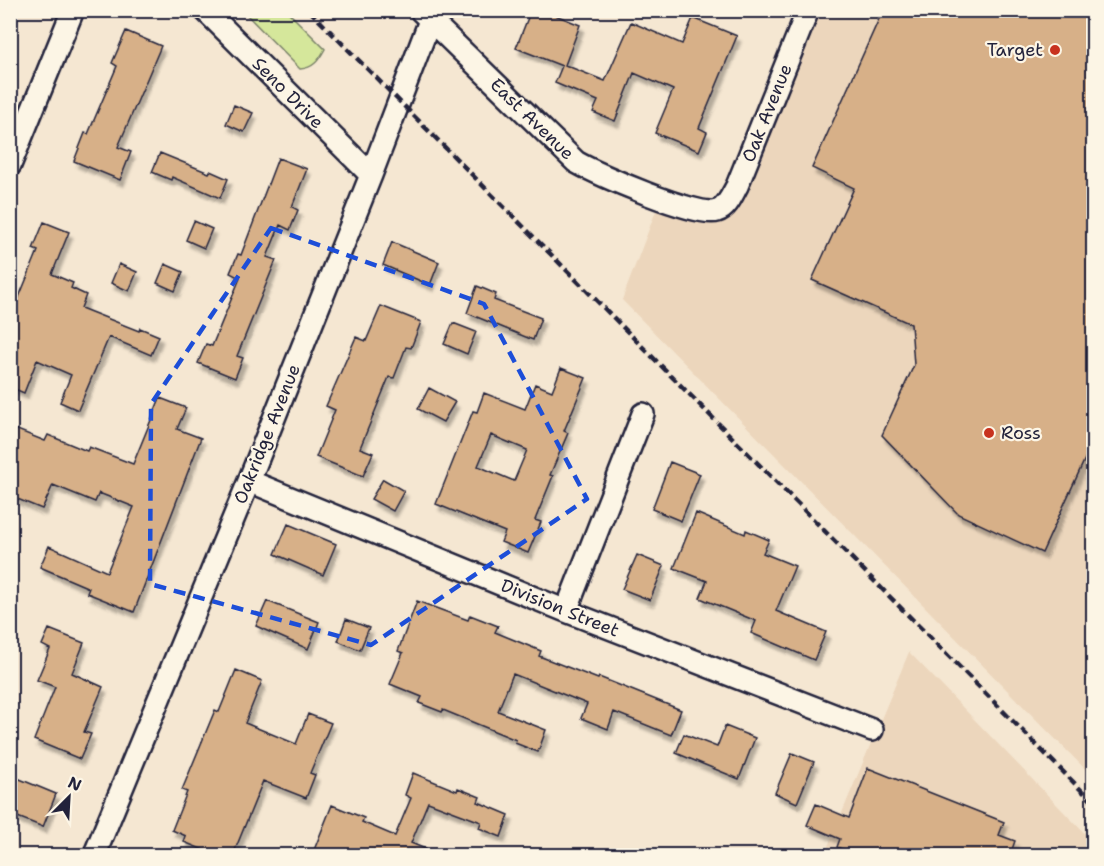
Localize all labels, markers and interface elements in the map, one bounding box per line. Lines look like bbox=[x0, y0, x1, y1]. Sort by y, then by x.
place label: Target bbox=[987, 38, 1043, 62]
marker: Target bbox=[1048, 43, 1062, 57]
street label: Seno Drive bbox=[247, 52, 329, 134]
street label: Oak Avenue bbox=[736, 60, 798, 166]
street label: East Avenue bbox=[485, 73, 579, 165]
street label: Oakridge Avenue bbox=[228, 361, 306, 507]
place label: Ross bbox=[1001, 421, 1041, 445]
marker: Ross bbox=[982, 426, 996, 440]
street label: Division Street bbox=[497, 573, 623, 643]
north arrow bbox=[39, 767, 99, 827]
text: N bbox=[65, 772, 85, 796]

